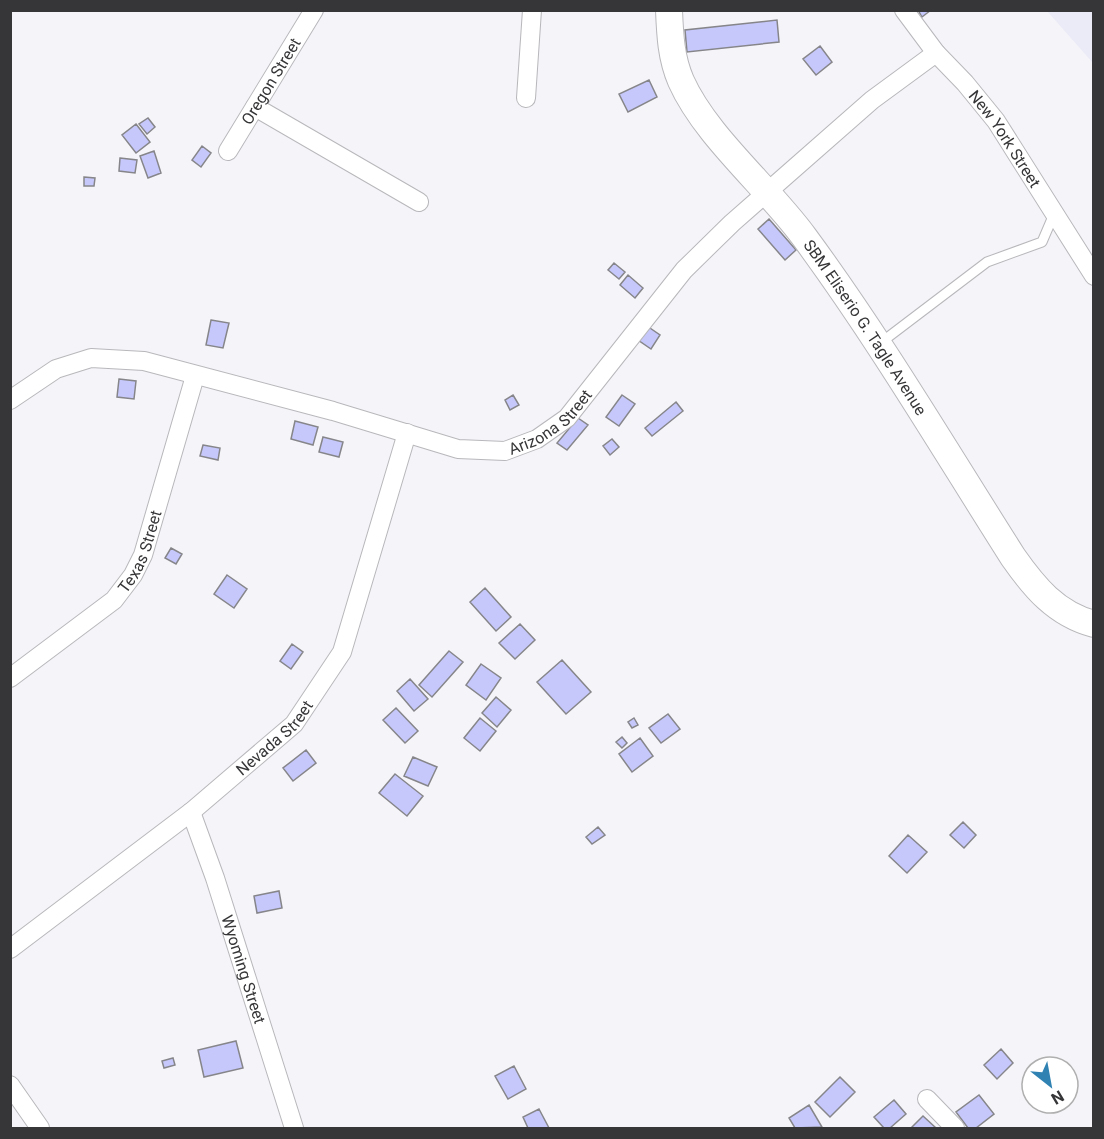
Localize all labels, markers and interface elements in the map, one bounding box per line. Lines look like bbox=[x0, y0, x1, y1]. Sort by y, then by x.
street label: Oregon Street bbox=[238, 35, 305, 128]
street label: New York Street bbox=[965, 86, 1045, 191]
street label: SBM Eliserio G. Tagle Avenue bbox=[799, 236, 931, 419]
street label: Arizona Street bbox=[506, 386, 596, 459]
street label: Texas Street bbox=[114, 508, 166, 597]
street label: Nevada Street bbox=[232, 697, 317, 779]
street label: Wyoming Street bbox=[217, 913, 269, 1026]
north arrow bbox=[1020, 1055, 1080, 1115]
text: N bbox=[1048, 1086, 1067, 1108]

